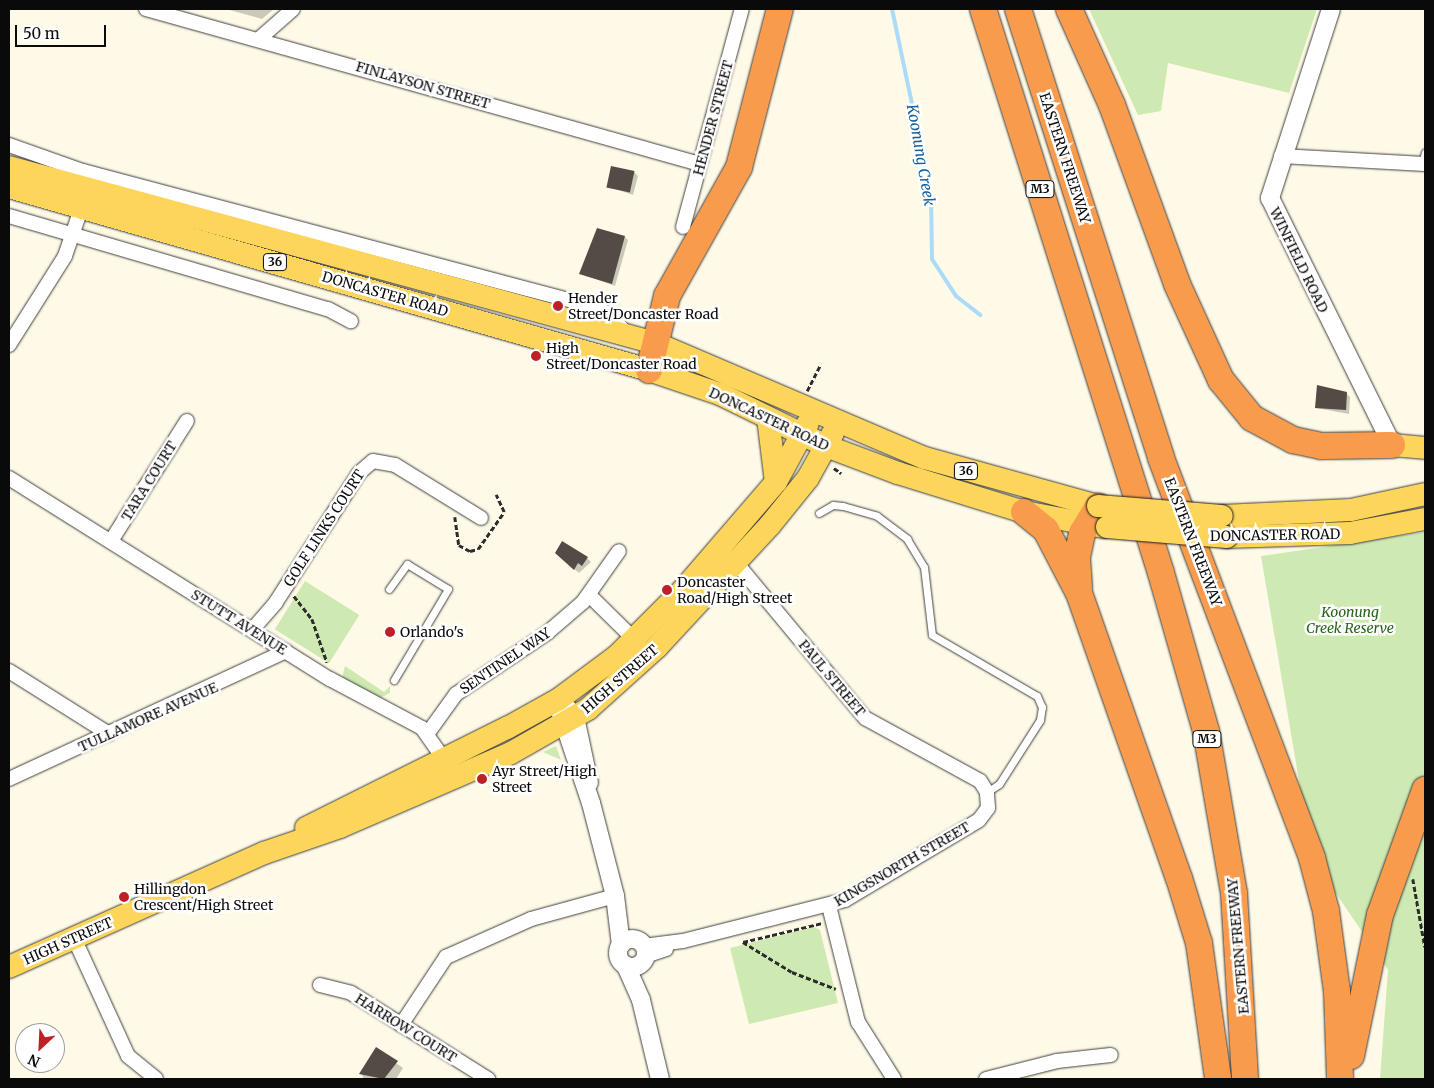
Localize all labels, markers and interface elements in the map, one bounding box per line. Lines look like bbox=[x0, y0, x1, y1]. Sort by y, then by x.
scale bar bbox=[18, 15, 109, 47]
text: 50 m bbox=[23, 24, 60, 43]
street label: FINLAYSON STREET bbox=[354, 58, 492, 112]
street label: HENDER STREET bbox=[690, 59, 736, 177]
street label: EASTERN FREEWAY bbox=[1036, 90, 1094, 226]
water label: Koonung Creek bbox=[903, 103, 939, 207]
road number: M3 bbox=[1025, 180, 1055, 198]
street label: WINFIELD ROAD bbox=[1266, 205, 1332, 315]
road number: 36 bbox=[262, 252, 288, 272]
street label: DONCASTER ROAD bbox=[320, 268, 450, 320]
place label: Hender Street/Doncaster Road bbox=[568, 290, 719, 322]
marker: Hender Street/Doncaster Road bbox=[552, 300, 564, 312]
place label: High Street/Doncaster Road bbox=[546, 340, 697, 372]
marker: High Street/Doncaster Road bbox=[530, 350, 542, 362]
street label: DONCASTER ROAD bbox=[706, 384, 832, 454]
street label: TARA COURT bbox=[118, 438, 180, 524]
road number: 36 bbox=[954, 462, 978, 481]
street label: GOLF LINKS COURT bbox=[280, 466, 368, 590]
street label: EASTERN FREEWAY bbox=[1161, 475, 1225, 609]
street label: DONCASTER ROAD bbox=[1210, 525, 1340, 545]
place label: Doncaster Road/High Street bbox=[677, 574, 792, 606]
marker: Doncaster Road/High Street bbox=[661, 584, 673, 596]
street label: STUTT AVENUE bbox=[188, 586, 290, 658]
park label: Koonung Creek Reserve bbox=[1306, 604, 1394, 636]
place label: Orlando's bbox=[400, 624, 464, 640]
street label: SENTINEL WAY bbox=[456, 624, 554, 698]
marker: Orlando's bbox=[384, 626, 396, 638]
street label: PAUL STREET bbox=[795, 636, 869, 720]
street label: HIGH STREET bbox=[578, 641, 662, 717]
street label: TULLAMORE AVENUE bbox=[76, 679, 220, 755]
road number: M3 bbox=[1192, 730, 1222, 749]
place label: Ayr Street/High Street bbox=[492, 763, 597, 796]
marker: Ayr Street/High Street bbox=[476, 773, 488, 785]
street label: KINGSNORTH STREET bbox=[831, 818, 973, 910]
street label: EASTERN FREEWAY bbox=[1224, 877, 1252, 1015]
place label: Hillingdon Crescent/High Street bbox=[134, 881, 273, 914]
marker: Hillingdon Crescent/High Street bbox=[118, 891, 130, 903]
street label: HIGH STREET bbox=[21, 914, 115, 968]
street label: HARROW COURT bbox=[352, 990, 460, 1066]
north arrow bbox=[15, 1023, 65, 1073]
text: N bbox=[25, 1050, 43, 1071]

